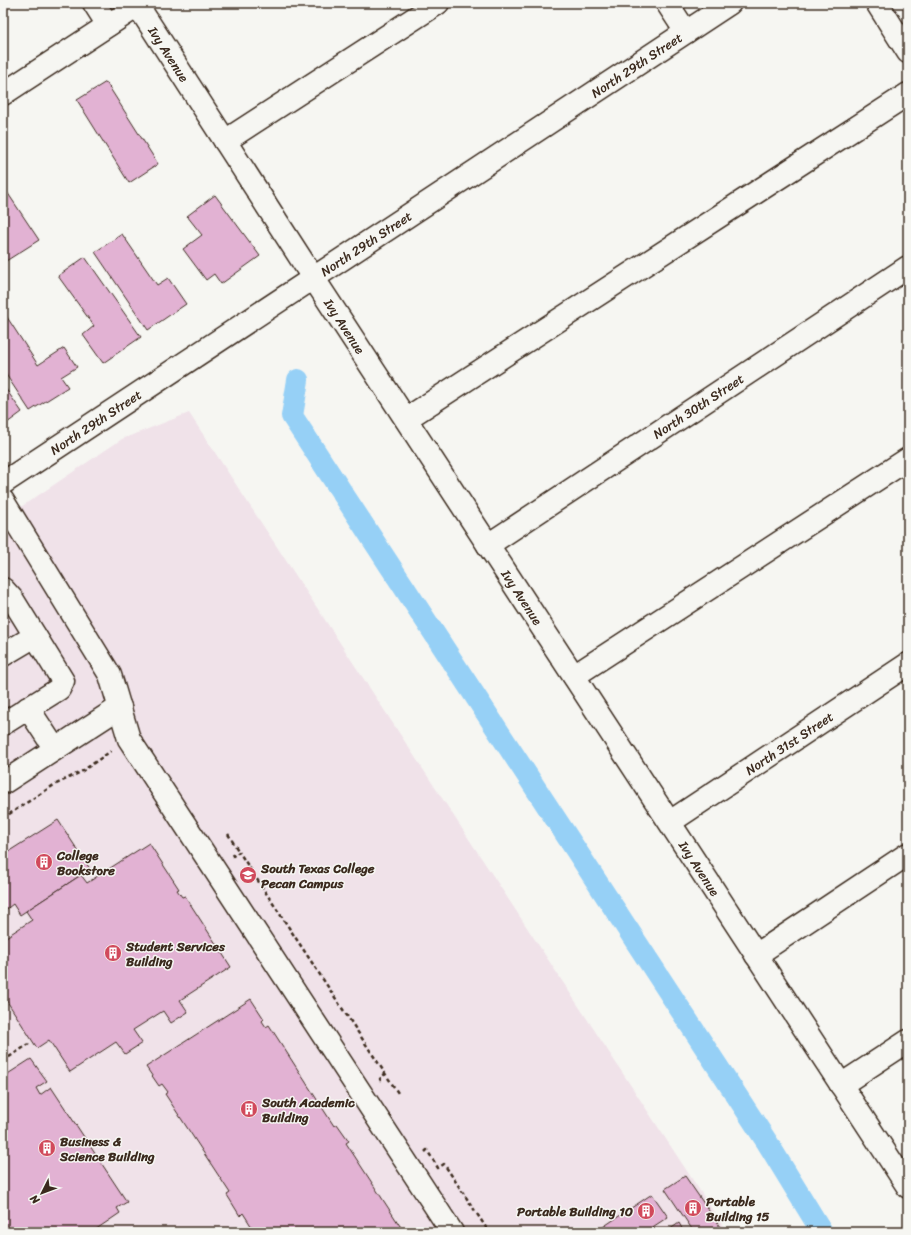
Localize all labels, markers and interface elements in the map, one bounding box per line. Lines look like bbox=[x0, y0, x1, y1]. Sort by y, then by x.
street label: Ivy Avenue bbox=[142, 20, 196, 87]
street label: North 29th Street bbox=[586, 26, 687, 104]
street label: North 29th Street bbox=[315, 204, 417, 282]
street label: Ivy Avenue bbox=[317, 293, 372, 359]
street label: North 30th Street bbox=[648, 367, 749, 445]
street label: North 29th Street bbox=[45, 383, 146, 461]
street label: Ivy Avenue bbox=[495, 564, 549, 630]
street label: North 31st Street bbox=[740, 705, 838, 781]
street label: Ivy Avenue bbox=[672, 835, 726, 901]
place label: College Bookstore bbox=[56, 844, 115, 882]
building icon: College Bookstore bbox=[34, 852, 54, 872]
place label: South Texas College Pecan Campus bbox=[260, 857, 375, 895]
school or university icon: South Texas College Pecan Campus bbox=[238, 865, 258, 885]
place label: Student Services Building bbox=[125, 935, 226, 973]
building icon: Student Services Building bbox=[103, 943, 123, 963]
place label: South Academic Building bbox=[261, 1091, 355, 1129]
building icon: South Academic Building bbox=[239, 1099, 259, 1119]
place label: Business & Science Building bbox=[59, 1130, 155, 1168]
building icon: Business & Science Building bbox=[37, 1138, 57, 1158]
north arrow bbox=[22, 1173, 62, 1213]
text: N bbox=[25, 1190, 45, 1209]
place label: Portable Building 15 bbox=[706, 1190, 769, 1228]
building icon: Portable Building 15 bbox=[683, 1198, 703, 1218]
place label: Portable Building 10 bbox=[517, 1200, 633, 1223]
building icon: Portable Building 10 bbox=[636, 1201, 656, 1221]

